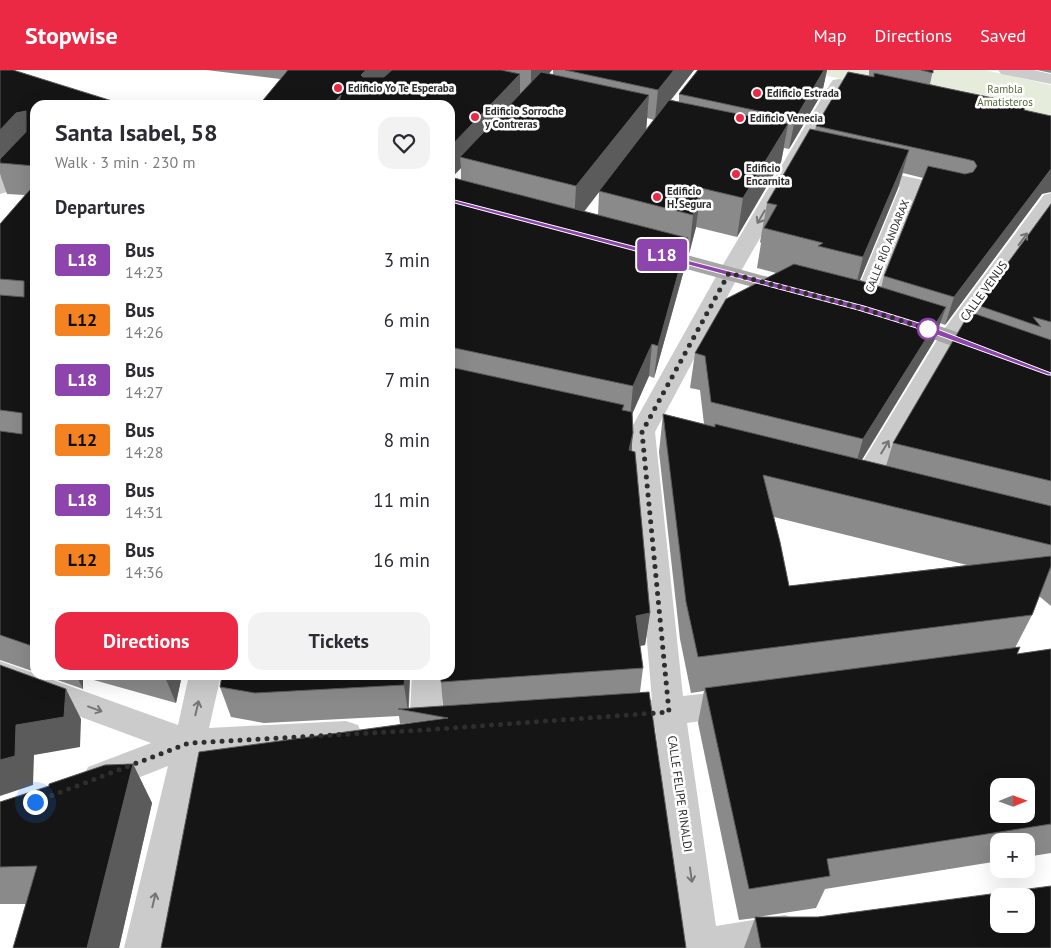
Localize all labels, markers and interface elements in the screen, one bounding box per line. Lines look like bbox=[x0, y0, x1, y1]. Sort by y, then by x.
text: Stopwise bbox=[25, 20, 118, 51]
text: Map bbox=[814, 24, 846, 47]
text: Directions bbox=[874, 24, 952, 47]
text: Saved bbox=[980, 24, 1026, 47]
place label: Edificio Yo Te Esperaba bbox=[348, 81, 454, 95]
marker: Edificio Yo Te Esperaba bbox=[332, 82, 344, 94]
park label: Rambla Amatisteros bbox=[977, 82, 1033, 109]
place label: Edificio Estrada bbox=[767, 86, 839, 100]
marker: Edificio Estrada bbox=[751, 87, 763, 99]
place label: Edificio Sorroche y Contreras bbox=[484, 104, 564, 131]
marker: Edificio Sorroche y Contreras bbox=[469, 111, 481, 123]
place label: Edificio Venecia bbox=[750, 111, 823, 125]
marker: Edificio Venecia bbox=[734, 112, 746, 124]
text: Santa Isabel, 58 bbox=[55, 117, 218, 148]
button: heart bbox=[378, 117, 430, 169]
text: Walk · 3 min · 230 m bbox=[55, 152, 195, 172]
place label: Edificio Encarnita bbox=[746, 161, 790, 188]
marker: Edificio Encarnita bbox=[730, 168, 742, 180]
place label: Edificio H. Segura bbox=[667, 184, 711, 211]
marker: Edificio H. Segura bbox=[651, 191, 663, 203]
text: Departures bbox=[55, 195, 145, 219]
street label: CALLE RÍO ANDARAX bbox=[862, 197, 912, 294]
one-way arrow bbox=[756, 209, 766, 224]
one-way arrow bbox=[1018, 232, 1028, 246]
text: Bus bbox=[125, 238, 154, 262]
line badge: L18 bbox=[633, 239, 691, 271]
text: L18 bbox=[647, 243, 677, 266]
text: L18 bbox=[68, 248, 97, 271]
text: 3 min bbox=[384, 248, 430, 272]
street label: CALLE VENUS bbox=[957, 258, 1010, 324]
text: 14:23 bbox=[125, 262, 163, 282]
text: Bus bbox=[125, 298, 154, 322]
text: L12 bbox=[68, 308, 97, 331]
text: 6 min bbox=[384, 308, 430, 332]
unlabelled marker bbox=[917, 318, 939, 340]
text: 14:26 bbox=[125, 322, 163, 342]
text: Bus bbox=[125, 358, 154, 382]
text: L18 bbox=[68, 368, 97, 391]
text: 7 min bbox=[385, 368, 430, 392]
text: 14:27 bbox=[125, 382, 163, 402]
text: Bus bbox=[125, 418, 154, 442]
text: L12 bbox=[68, 428, 97, 451]
text: 8 min bbox=[384, 428, 430, 452]
one-way arrow bbox=[880, 440, 890, 454]
text: 14:28 bbox=[125, 442, 163, 462]
text: Bus bbox=[125, 478, 154, 502]
text: L18 bbox=[68, 488, 97, 511]
text: 11 min bbox=[373, 488, 430, 512]
text: 14:31 bbox=[125, 502, 163, 522]
text: Bus bbox=[125, 538, 154, 562]
text: L12 bbox=[68, 548, 97, 571]
text: 16 min bbox=[373, 548, 430, 572]
text: 14:36 bbox=[125, 562, 163, 582]
button: Directions bbox=[55, 612, 238, 670]
button: Tickets bbox=[248, 612, 430, 670]
one-way arrow bbox=[193, 700, 202, 716]
one-way arrow bbox=[87, 705, 102, 714]
street label: CALLE FELIPE RINALDI bbox=[665, 735, 696, 853]
north arrow bbox=[990, 778, 1035, 822]
map controls bbox=[990, 778, 1035, 933]
your location bbox=[23, 790, 48, 815]
button: + bbox=[990, 833, 1035, 878]
one-way arrow bbox=[686, 867, 696, 883]
button: − bbox=[990, 888, 1035, 933]
one-way arrow bbox=[150, 893, 159, 909]

